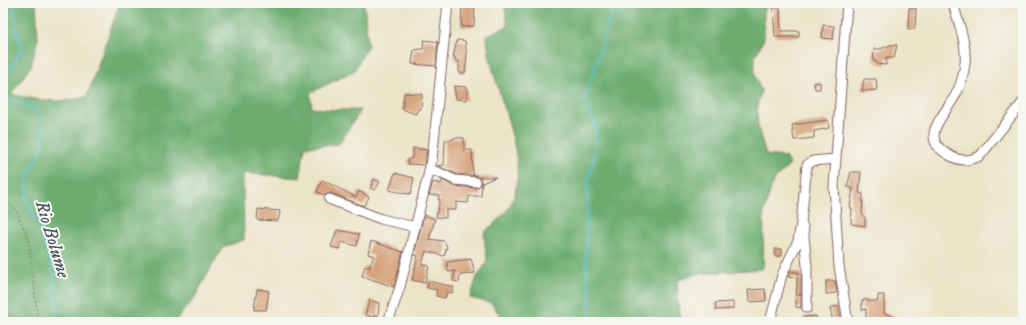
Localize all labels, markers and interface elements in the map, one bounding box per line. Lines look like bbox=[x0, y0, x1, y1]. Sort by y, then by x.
water label: Rio Bolume bbox=[30, 197, 74, 281]

